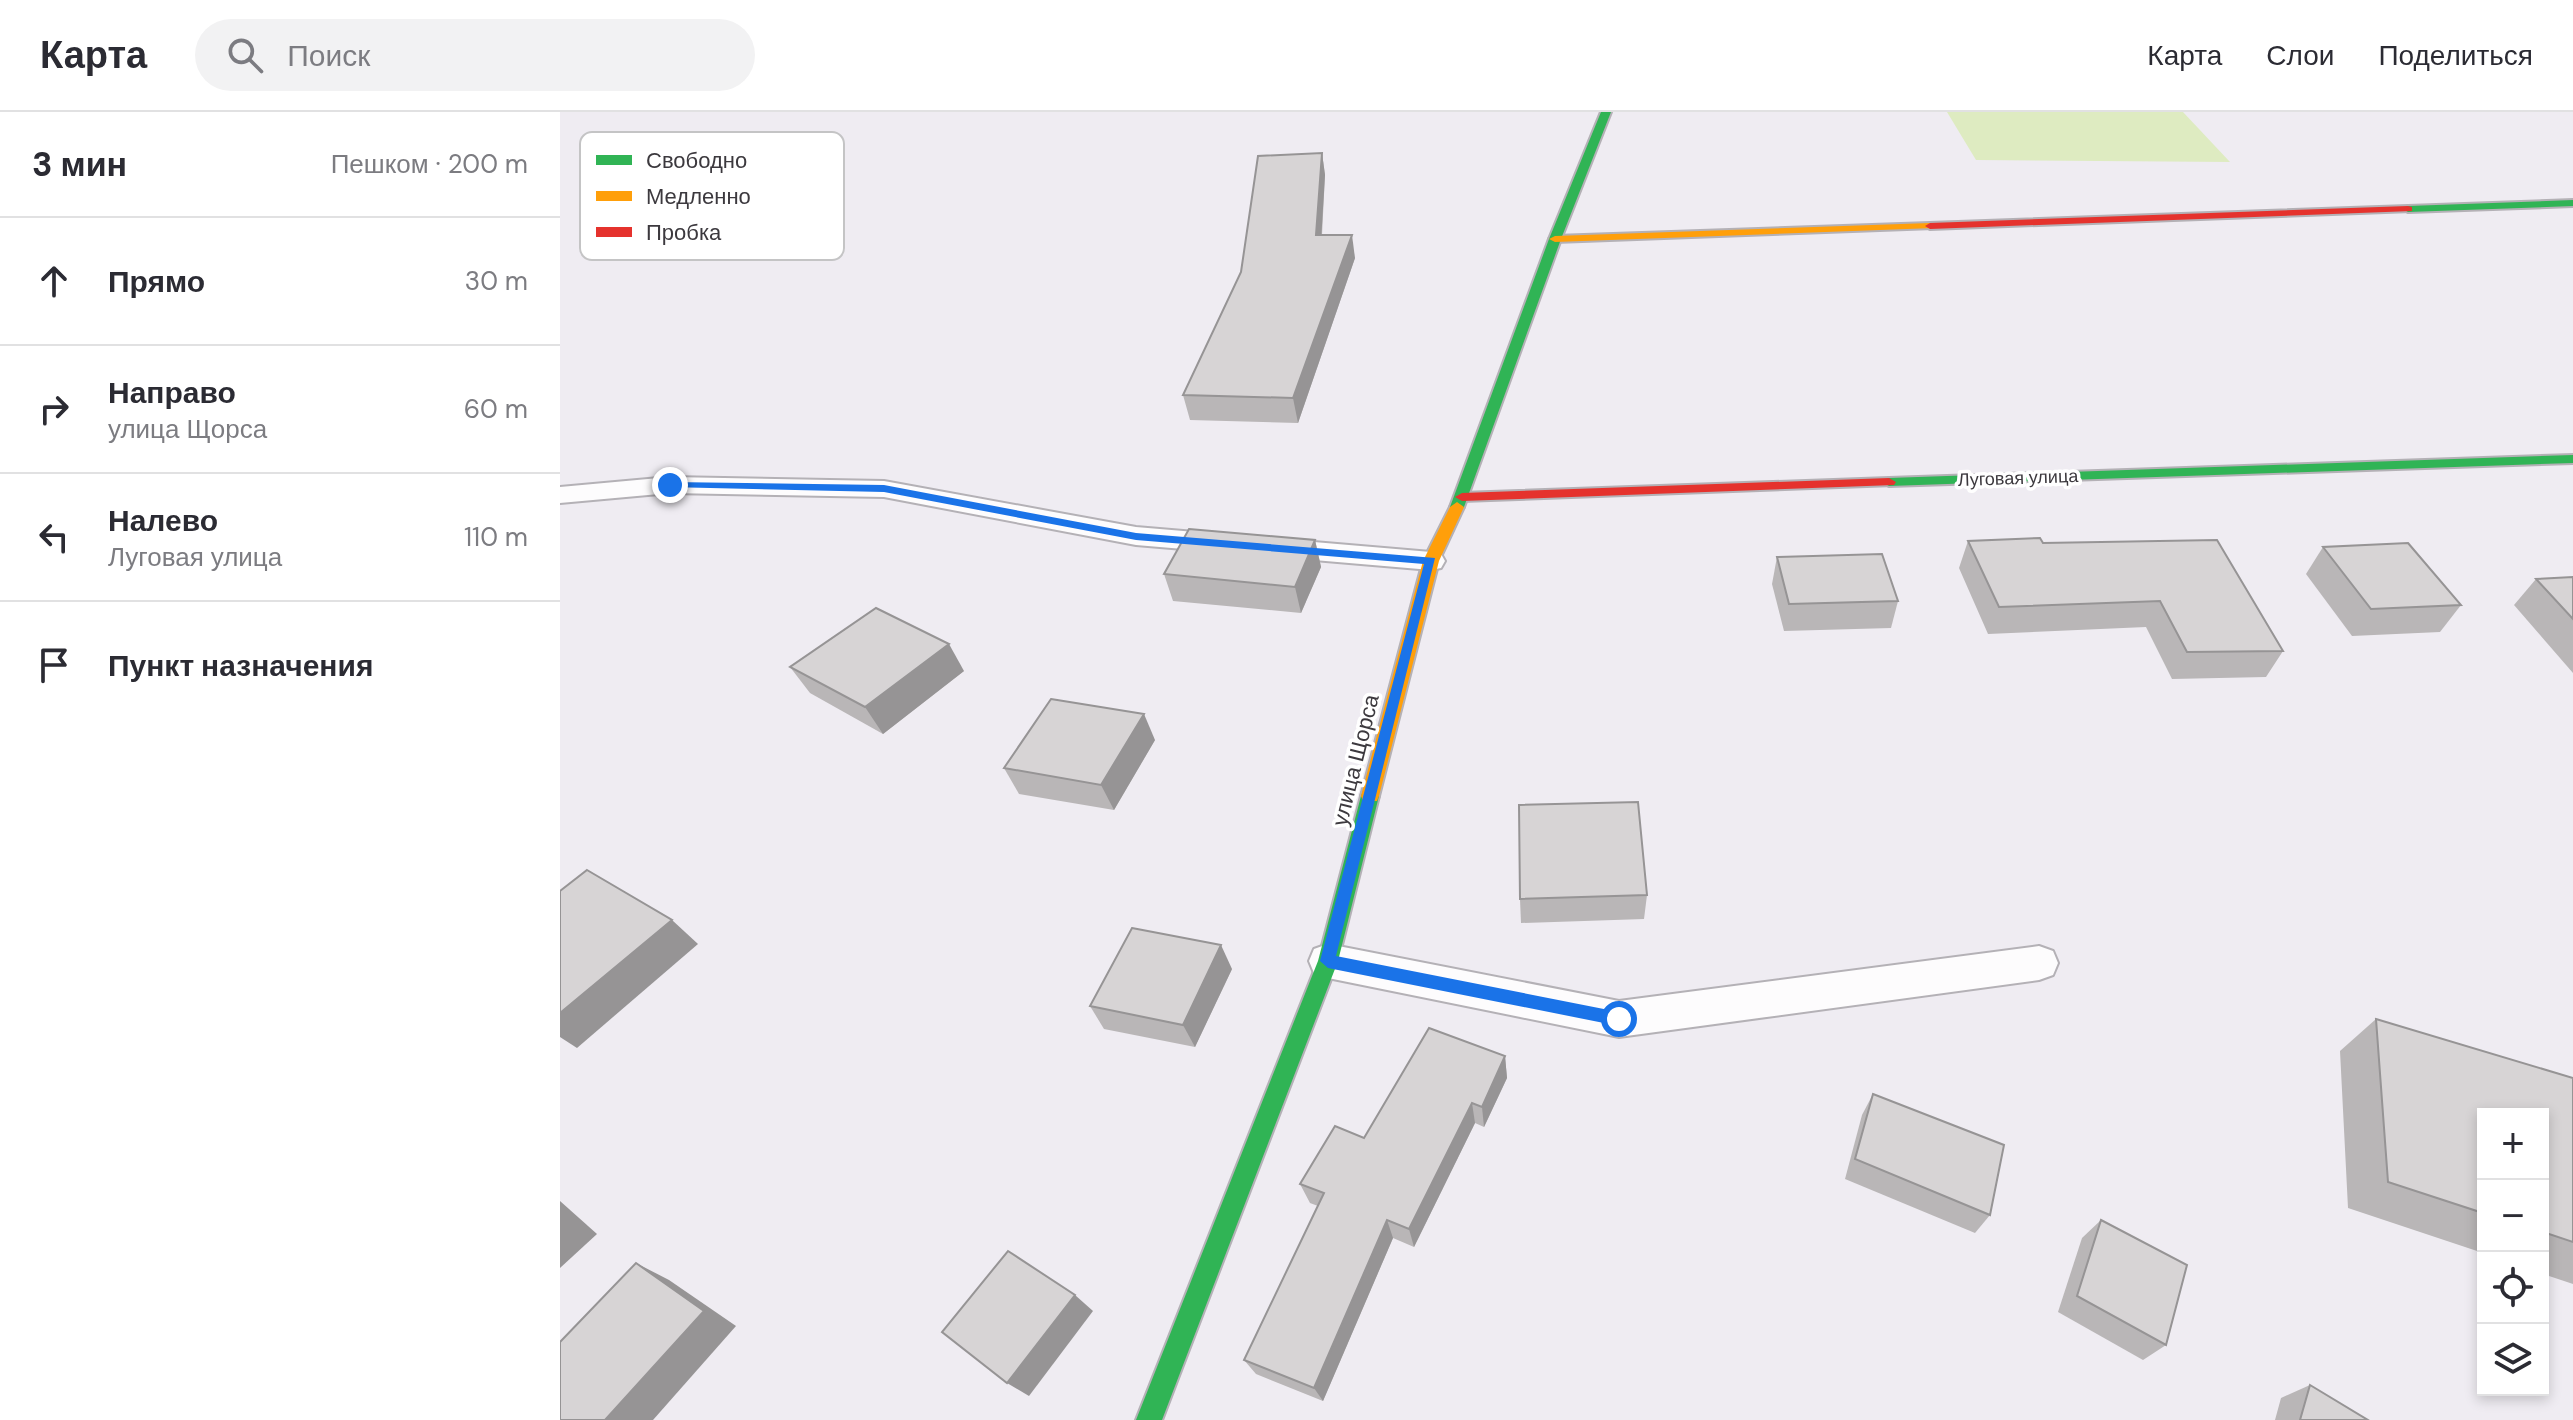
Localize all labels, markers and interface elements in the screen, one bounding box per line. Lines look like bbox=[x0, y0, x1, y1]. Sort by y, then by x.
search box bbox=[195, 19, 755, 91]
text: Карта bbox=[40, 30, 147, 80]
icon: search bbox=[223, 33, 267, 77]
text: Поиск bbox=[287, 36, 370, 75]
text: Карта bbox=[2147, 37, 2222, 74]
text: Слои bbox=[2266, 37, 2334, 74]
text: Поделиться bbox=[2378, 37, 2533, 74]
legend bbox=[580, 132, 844, 260]
text: 3 мин bbox=[32, 142, 127, 187]
text: Свободно bbox=[646, 146, 747, 175]
text: Пешком · 200 m bbox=[331, 147, 528, 181]
text: Медленно bbox=[646, 182, 751, 211]
text: Пробка bbox=[646, 218, 722, 247]
icon: ahead bbox=[32, 259, 76, 303]
text: Прямо bbox=[108, 262, 205, 301]
text: 30 m bbox=[465, 264, 528, 298]
text: Направо bbox=[108, 373, 236, 412]
icon: right bbox=[32, 387, 76, 431]
text: 60 m bbox=[464, 392, 528, 426]
text: улица Щорса bbox=[108, 412, 267, 446]
street label: Луговая улица bbox=[1957, 464, 2080, 492]
route end bbox=[652, 467, 688, 503]
text: Налево bbox=[108, 501, 218, 540]
icon: left bbox=[32, 515, 76, 559]
text: 110 m bbox=[464, 520, 528, 554]
text: Луговая улица bbox=[108, 540, 282, 574]
icon: arrive bbox=[32, 643, 76, 687]
text: Пункт назначения bbox=[108, 646, 373, 685]
street label: улица Щорса bbox=[1325, 691, 1386, 829]
route start bbox=[1601, 1001, 1637, 1037]
map controls bbox=[2477, 1108, 2549, 1396]
button: + bbox=[2477, 1108, 2549, 1180]
button: − bbox=[2477, 1180, 2549, 1252]
button: locate bbox=[2477, 1252, 2549, 1324]
button: layers bbox=[2477, 1324, 2549, 1396]

